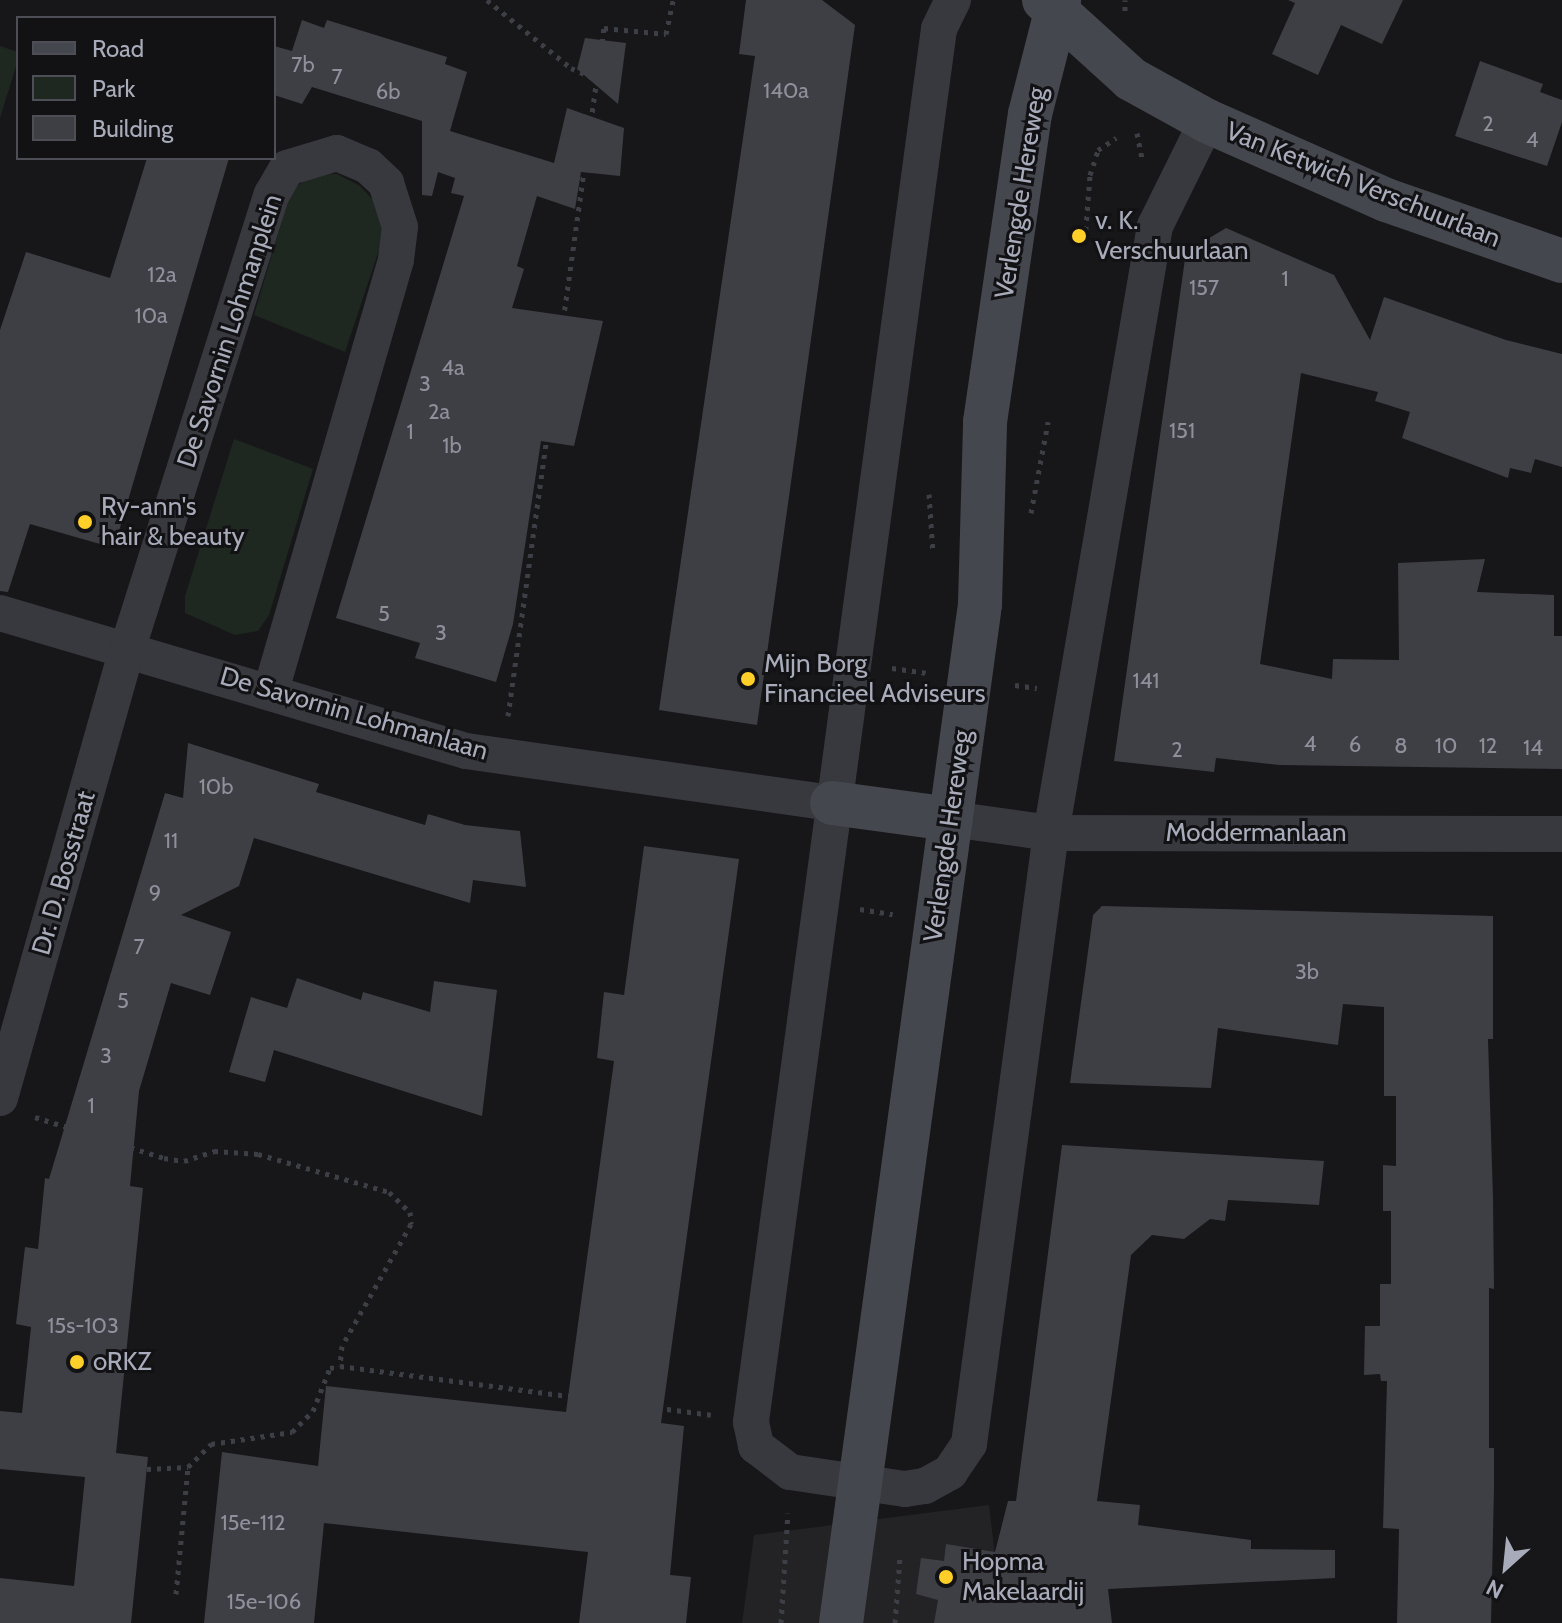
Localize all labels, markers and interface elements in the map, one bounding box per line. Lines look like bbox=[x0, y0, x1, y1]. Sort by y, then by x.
legend bbox=[16, 16, 276, 160]
text: Road bbox=[92, 34, 144, 63]
house number: 7b bbox=[291, 52, 315, 78]
house number: 7 bbox=[331, 64, 343, 90]
text: Park bbox=[92, 74, 135, 103]
house number: 140a bbox=[763, 78, 809, 104]
house number: 6b bbox=[376, 79, 400, 105]
street label: Verlengde Hereweg bbox=[989, 85, 1053, 301]
house number: 2 bbox=[1482, 111, 1494, 137]
text: Building bbox=[92, 114, 173, 143]
street label: Van Ketwich Verschuurlaan bbox=[1221, 116, 1505, 254]
house number: 4 bbox=[1526, 127, 1538, 153]
street label: De Savornin Lohmanplein bbox=[171, 190, 289, 472]
place label: v. K. Verschuurlaan bbox=[1095, 205, 1249, 266]
marker: v. K. Verschuurlaan bbox=[1070, 227, 1088, 245]
house number: 12a bbox=[147, 262, 177, 288]
house number: 1 bbox=[1281, 266, 1289, 292]
house number: 157 bbox=[1189, 275, 1219, 301]
house number: 10a bbox=[134, 303, 168, 329]
house number: 4a bbox=[441, 355, 465, 381]
house number: 3 bbox=[419, 371, 431, 397]
house number: 2a bbox=[428, 399, 450, 425]
house number: 151 bbox=[1169, 418, 1195, 444]
house number: 1 bbox=[406, 419, 414, 445]
house number: 1b bbox=[442, 433, 462, 459]
place label: Ry-ann's hair & beauty bbox=[101, 491, 245, 552]
marker: Ry-ann's hair & beauty bbox=[76, 513, 94, 531]
house number: 5 bbox=[378, 601, 390, 627]
house number: 3 bbox=[435, 620, 447, 646]
place label: Mijn Borg Financieel Adviseurs bbox=[764, 648, 986, 710]
street label: De Savornin Lohmanlaan bbox=[216, 661, 492, 767]
house number: 141 bbox=[1132, 668, 1160, 694]
marker: Mijn Borg Financieel Adviseurs bbox=[739, 670, 757, 688]
street label: Verlengde Hereweg bbox=[918, 728, 978, 944]
house number: 4 bbox=[1304, 731, 1316, 757]
house number: 6 bbox=[1349, 732, 1361, 758]
house number: 8 bbox=[1394, 733, 1408, 759]
house number: 10 bbox=[1435, 733, 1457, 759]
house number: 12 bbox=[1479, 733, 1497, 759]
house number: 14 bbox=[1523, 735, 1543, 761]
house number: 2 bbox=[1171, 737, 1183, 763]
house number: 10b bbox=[199, 774, 233, 800]
street label: Dr. D. Bosstraat bbox=[26, 788, 102, 958]
street label: Moddermanlaan bbox=[1166, 817, 1346, 849]
house number: 11 bbox=[164, 828, 178, 854]
house number: 9 bbox=[149, 880, 161, 906]
house number: 7 bbox=[133, 934, 145, 960]
house number: 3b bbox=[1295, 959, 1319, 985]
house number: 5 bbox=[117, 988, 129, 1014]
house number: 3 bbox=[100, 1043, 112, 1069]
house number: 1 bbox=[87, 1093, 95, 1119]
house number: 15s-103 bbox=[47, 1313, 119, 1339]
place label: oRKZ bbox=[93, 1346, 151, 1378]
marker: oRKZ bbox=[68, 1353, 86, 1371]
house number: 15e-112 bbox=[220, 1510, 286, 1536]
north arrow bbox=[1466, 1527, 1546, 1607]
place label: Hopma Makelaardij bbox=[962, 1546, 1084, 1608]
marker: Hopma Makelaardij bbox=[937, 1568, 955, 1586]
text: N bbox=[1482, 1573, 1508, 1604]
house number: 15e-106 bbox=[227, 1589, 301, 1615]

